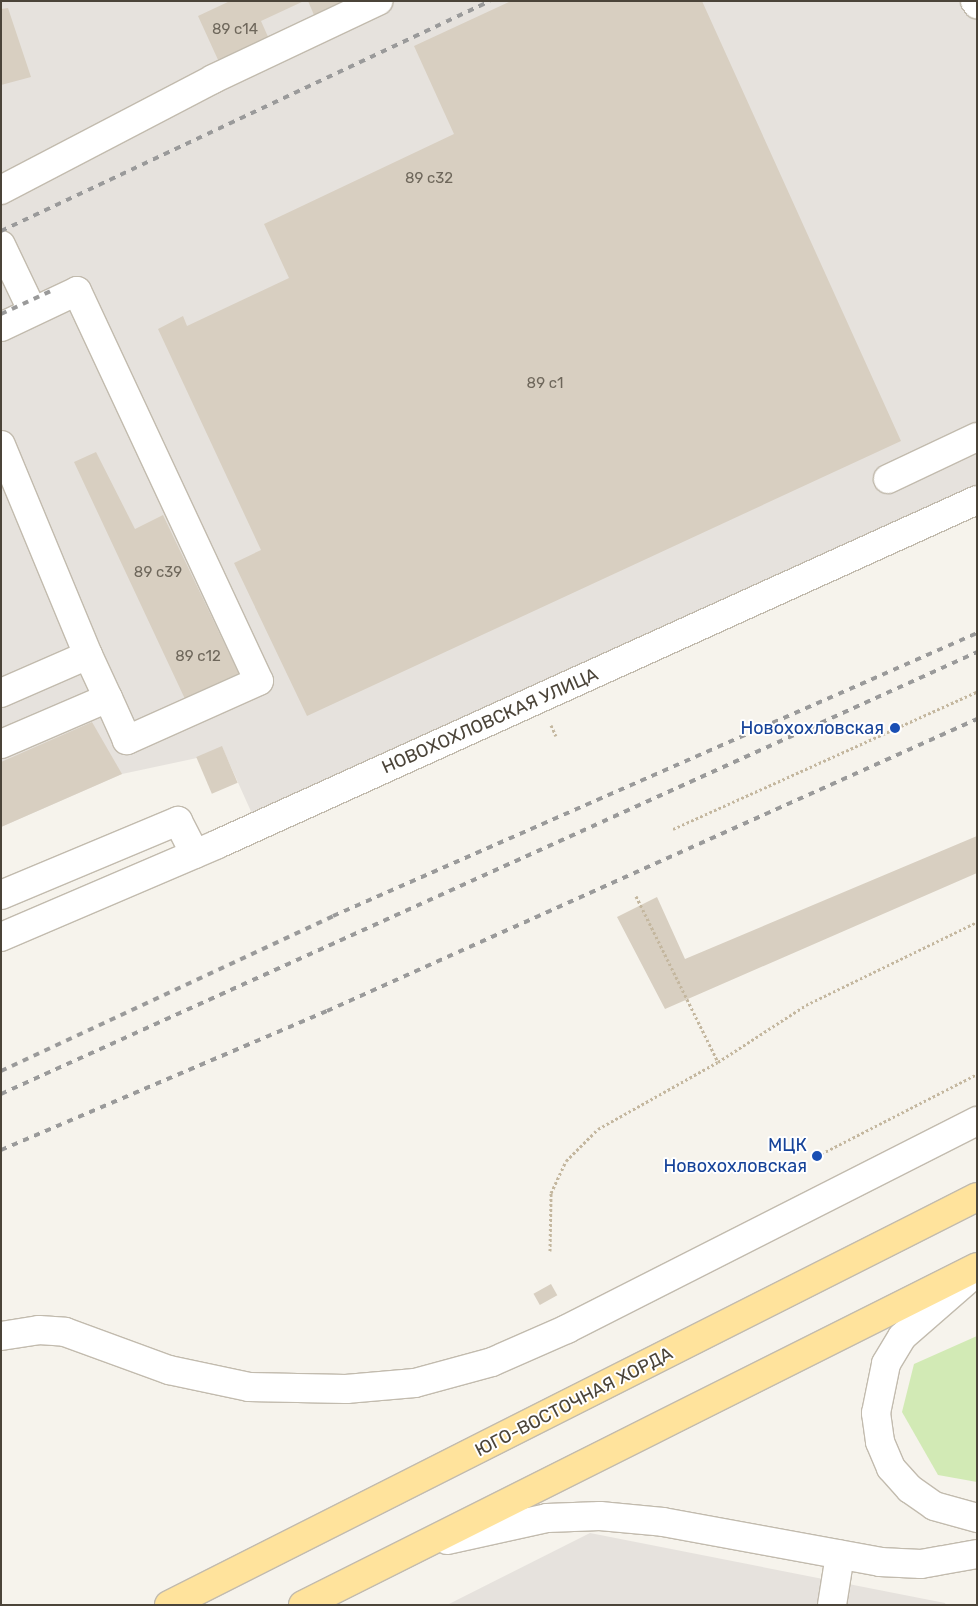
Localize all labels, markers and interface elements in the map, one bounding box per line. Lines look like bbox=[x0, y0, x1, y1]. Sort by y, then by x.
house number: 89 с14 bbox=[212, 21, 258, 39]
house number: 89 с32 bbox=[405, 170, 453, 188]
house number: 89 с1 bbox=[527, 375, 563, 393]
house number: 89 c39 bbox=[134, 564, 182, 582]
house number: 89 c12 bbox=[175, 648, 221, 666]
street label: НОВОХОХЛОВСКАЯ УЛИЦА bbox=[379, 663, 601, 779]
place label: Новохохловская bbox=[740, 717, 884, 739]
marker: Новохохловская bbox=[888, 721, 902, 735]
place label: МЦК Новохохловская bbox=[663, 1135, 807, 1178]
marker: МЦК Новохохловская bbox=[811, 1150, 823, 1162]
street label: ЮГО-ВОСТОЧНАЯ ХОРДА bbox=[472, 1343, 676, 1461]

